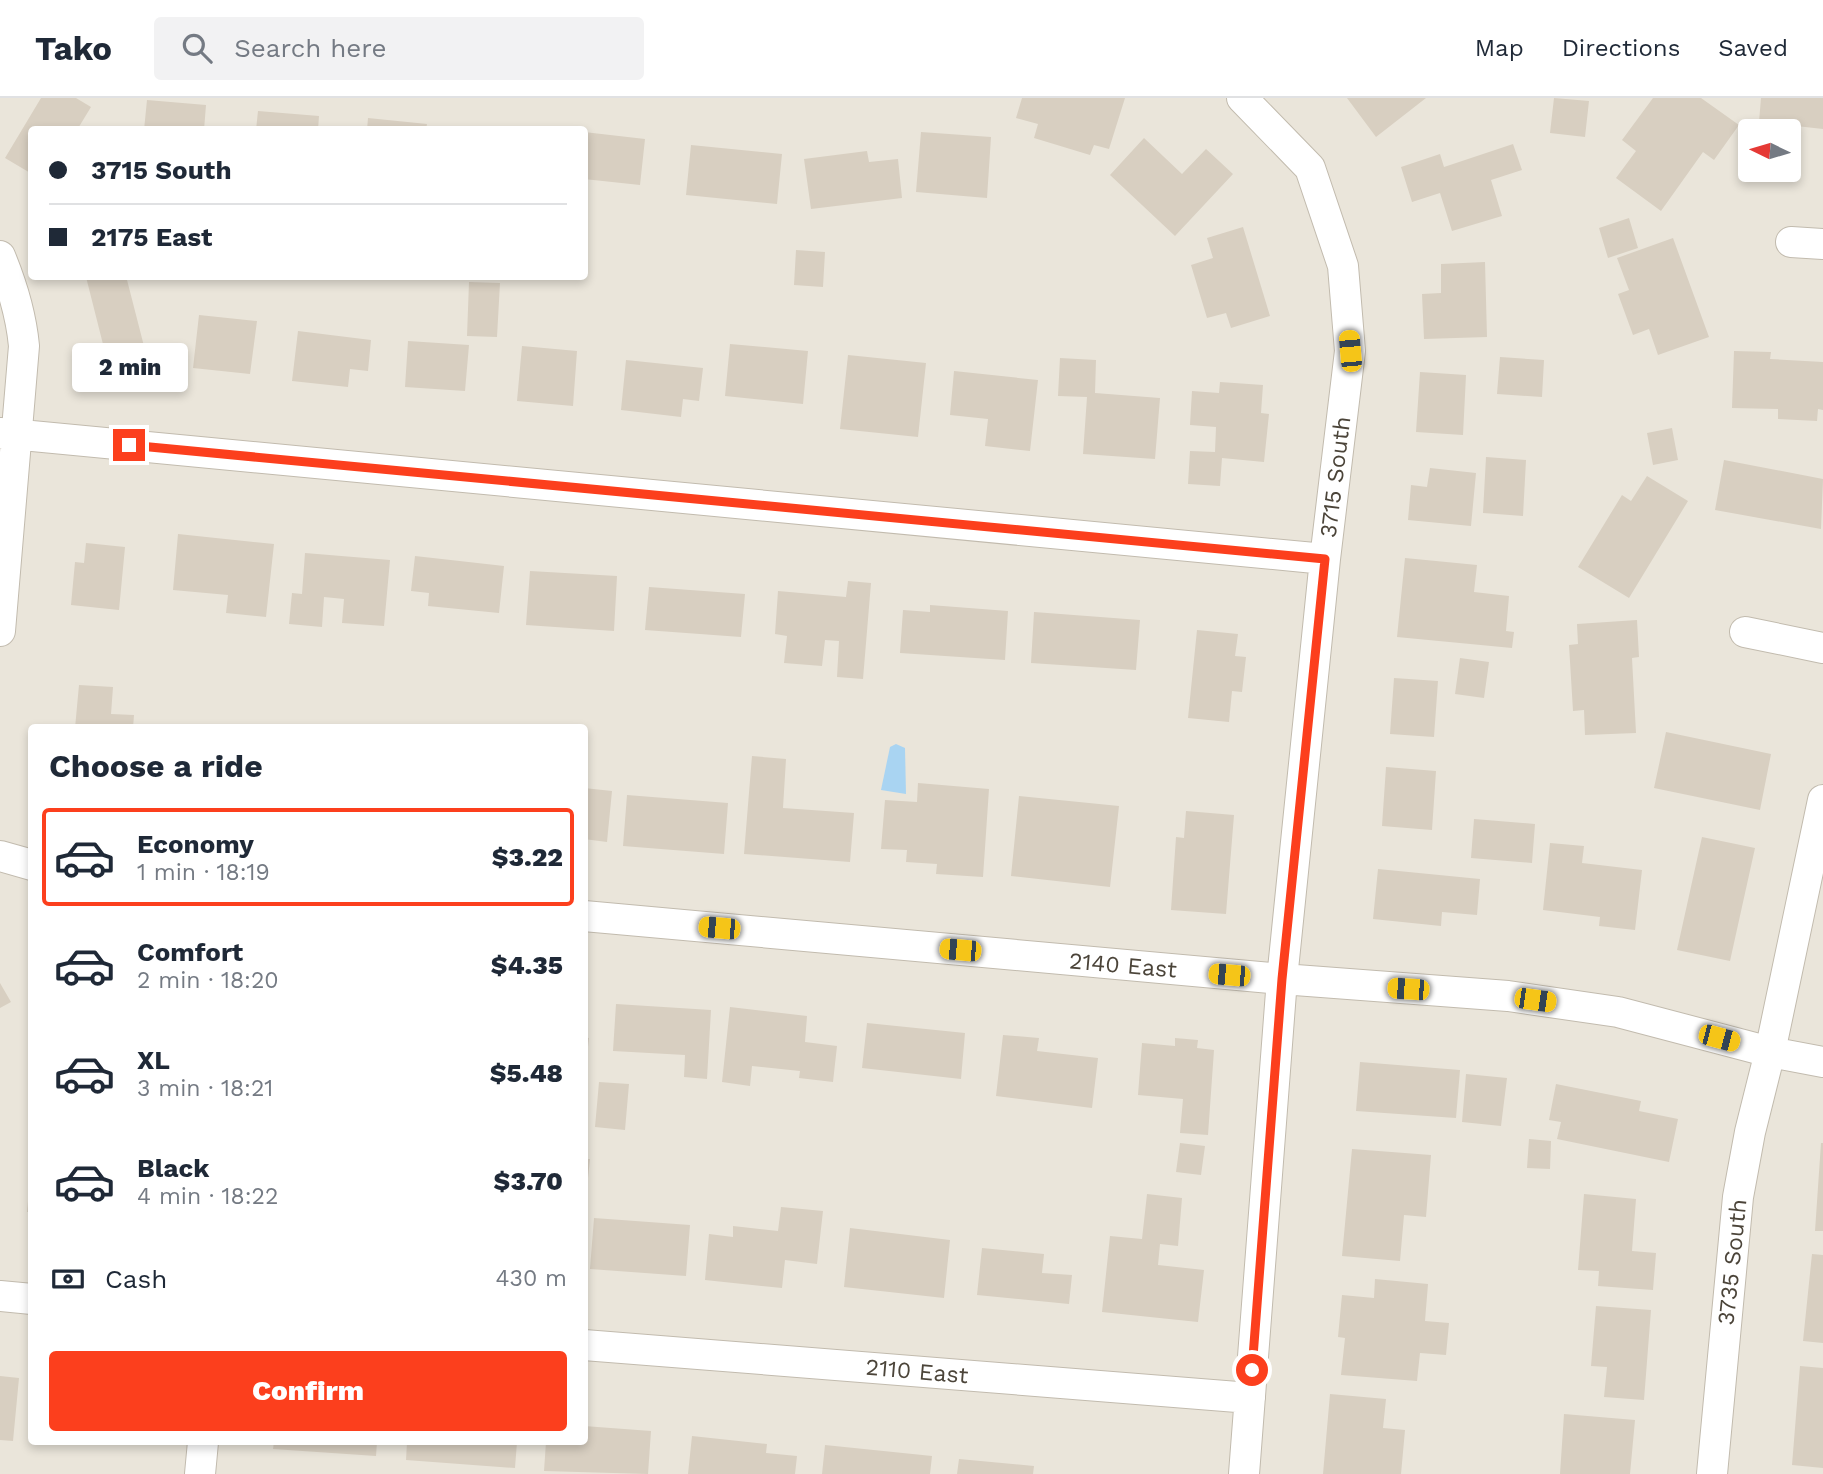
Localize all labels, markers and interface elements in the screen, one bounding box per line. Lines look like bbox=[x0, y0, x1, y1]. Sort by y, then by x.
search box bbox=[154, 17, 644, 80]
text: Tako bbox=[35, 29, 112, 68]
icon: search bbox=[178, 29, 216, 67]
text: Search here bbox=[234, 33, 387, 63]
text: Map bbox=[1475, 34, 1524, 62]
text: Directions bbox=[1562, 34, 1680, 62]
text: Saved bbox=[1718, 34, 1788, 62]
north arrow bbox=[1738, 119, 1801, 182]
map controls bbox=[1738, 119, 1801, 182]
text: 3715 South bbox=[91, 155, 232, 185]
text: 2175 East bbox=[91, 222, 212, 252]
car bbox=[1338, 329, 1363, 373]
callout: 2 min bbox=[71, 344, 187, 392]
text: 2 min bbox=[99, 354, 161, 381]
street label: 3715 South bbox=[1315, 415, 1356, 539]
route end bbox=[113, 429, 145, 461]
text: Choose a ride bbox=[49, 747, 263, 785]
icon: car bbox=[53, 826, 116, 889]
text: Economy bbox=[137, 829, 254, 859]
text: $3.22 bbox=[492, 842, 563, 872]
text: 1 min · 18:19 bbox=[137, 859, 270, 886]
car bbox=[698, 916, 741, 940]
icon: car bbox=[53, 934, 116, 997]
text: Comfort bbox=[137, 937, 243, 967]
car bbox=[939, 938, 982, 962]
street label: 2140 East bbox=[1068, 947, 1178, 984]
text: $4.35 bbox=[491, 950, 563, 980]
car bbox=[1208, 963, 1251, 987]
text: 2 min · 18:20 bbox=[137, 967, 279, 994]
car bbox=[1387, 977, 1430, 1001]
car bbox=[1513, 987, 1558, 1013]
car bbox=[1696, 1022, 1743, 1054]
icon: car bbox=[53, 1042, 116, 1105]
text: XL bbox=[137, 1045, 170, 1075]
text: $5.48 bbox=[490, 1058, 563, 1088]
text: 3 min · 18:21 bbox=[137, 1075, 273, 1102]
icon: car bbox=[53, 1150, 116, 1213]
text: Black bbox=[137, 1153, 209, 1183]
text: $3.70 bbox=[494, 1166, 563, 1196]
text: 4 min · 18:22 bbox=[137, 1183, 278, 1210]
street label: 3735 South bbox=[1712, 1198, 1753, 1326]
icon: cash bbox=[49, 1260, 87, 1298]
text: Cash bbox=[105, 1264, 167, 1294]
text: 430 m bbox=[495, 1265, 567, 1292]
button: Confirm bbox=[49, 1351, 567, 1431]
street label: 2110 East bbox=[864, 1354, 970, 1389]
route start bbox=[1236, 1354, 1268, 1386]

